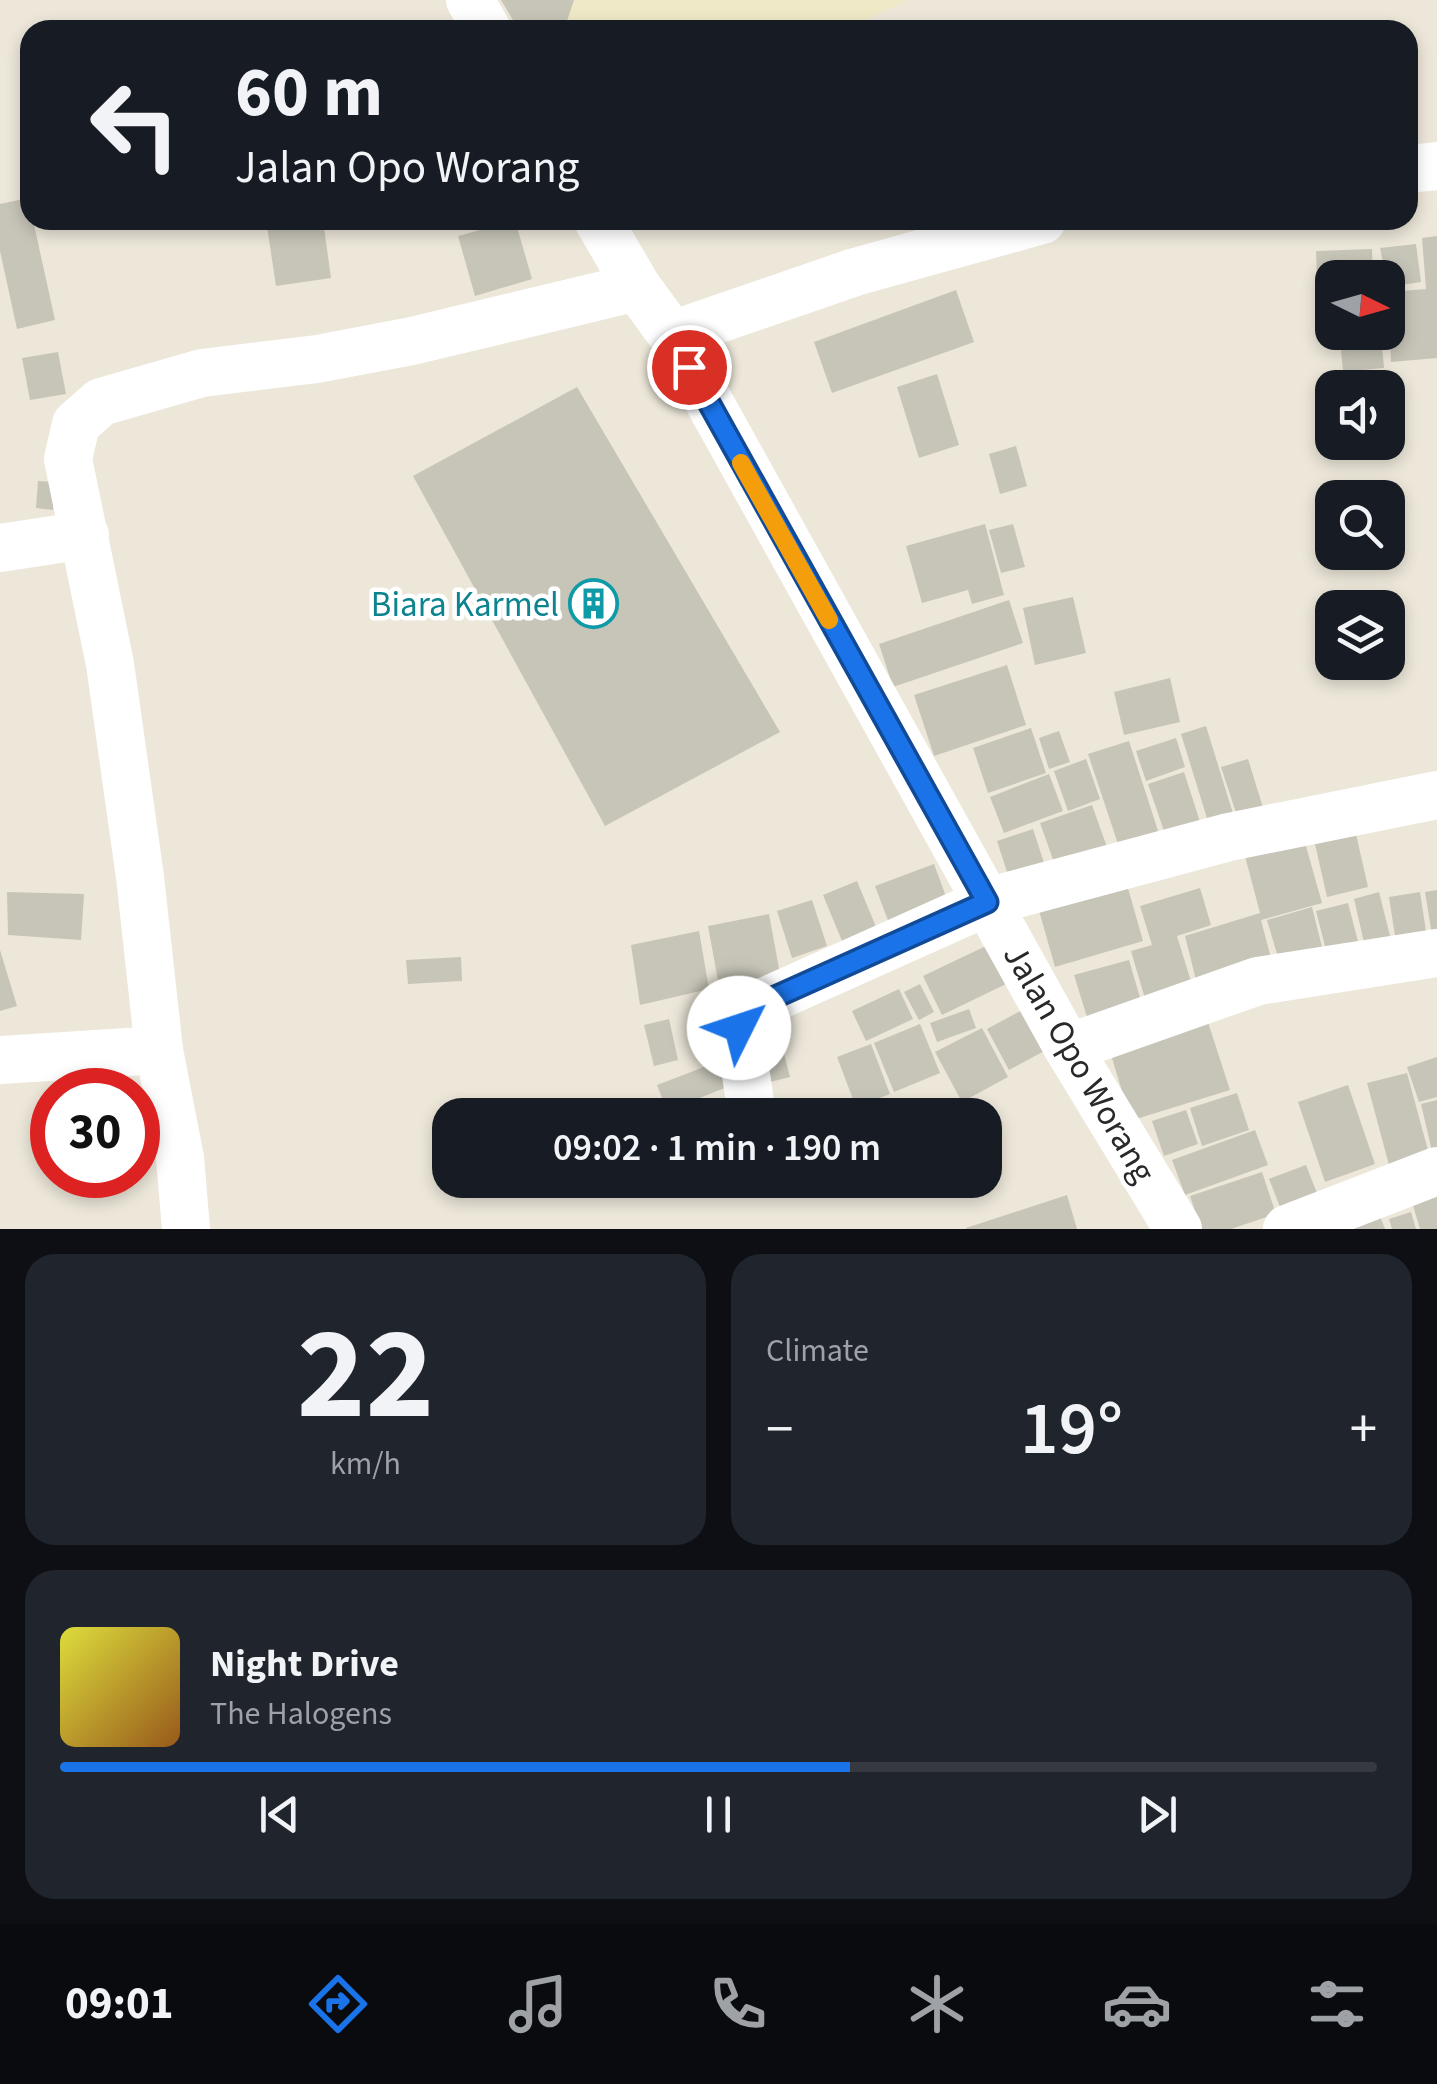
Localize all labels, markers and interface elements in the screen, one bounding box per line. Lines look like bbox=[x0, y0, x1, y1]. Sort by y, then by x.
text: 60 m bbox=[235, 43, 383, 143]
icon: left bbox=[70, 60, 200, 190]
text: Jalan Opo Worang bbox=[235, 136, 580, 200]
north arrow bbox=[1315, 260, 1405, 350]
map controls bbox=[1315, 260, 1405, 680]
pin bbox=[647, 325, 732, 410]
icon: arrive bbox=[662, 340, 717, 395]
button: sound bbox=[1315, 370, 1405, 460]
button: search bbox=[1315, 480, 1405, 570]
building icon: Biara Karmel bbox=[568, 578, 620, 630]
place label: Biara Karmel bbox=[371, 580, 559, 630]
button: layers bbox=[1315, 590, 1405, 680]
street label: Jalan Opo Worang bbox=[990, 935, 1168, 1192]
position arrow bbox=[687, 976, 791, 1080]
speed limit sign: 30 bbox=[30, 1068, 160, 1198]
text: 09:02 · 1 min · 190 m bbox=[553, 1121, 881, 1175]
text: 22 bbox=[297, 1283, 434, 1468]
text: Climate bbox=[766, 1328, 869, 1374]
text: 19° bbox=[1020, 1376, 1123, 1483]
text: − bbox=[766, 1391, 793, 1469]
text: + bbox=[1350, 1391, 1377, 1469]
text: km/h bbox=[330, 1441, 401, 1487]
text: Night Drive bbox=[210, 1637, 399, 1691]
text: The Halogens bbox=[210, 1691, 392, 1737]
icon: previous bbox=[252, 1787, 307, 1842]
icon: pause bbox=[691, 1787, 746, 1842]
icon: next bbox=[1130, 1787, 1185, 1842]
icon: directions bbox=[303, 1969, 373, 2039]
icon: music bbox=[503, 1969, 573, 2039]
icon: phone bbox=[703, 1969, 773, 2039]
icon: climate bbox=[902, 1969, 972, 2039]
icon: car bbox=[1102, 1969, 1172, 2039]
icon: filters bbox=[1302, 1969, 1372, 2039]
text: 09:01 bbox=[65, 1972, 173, 2036]

